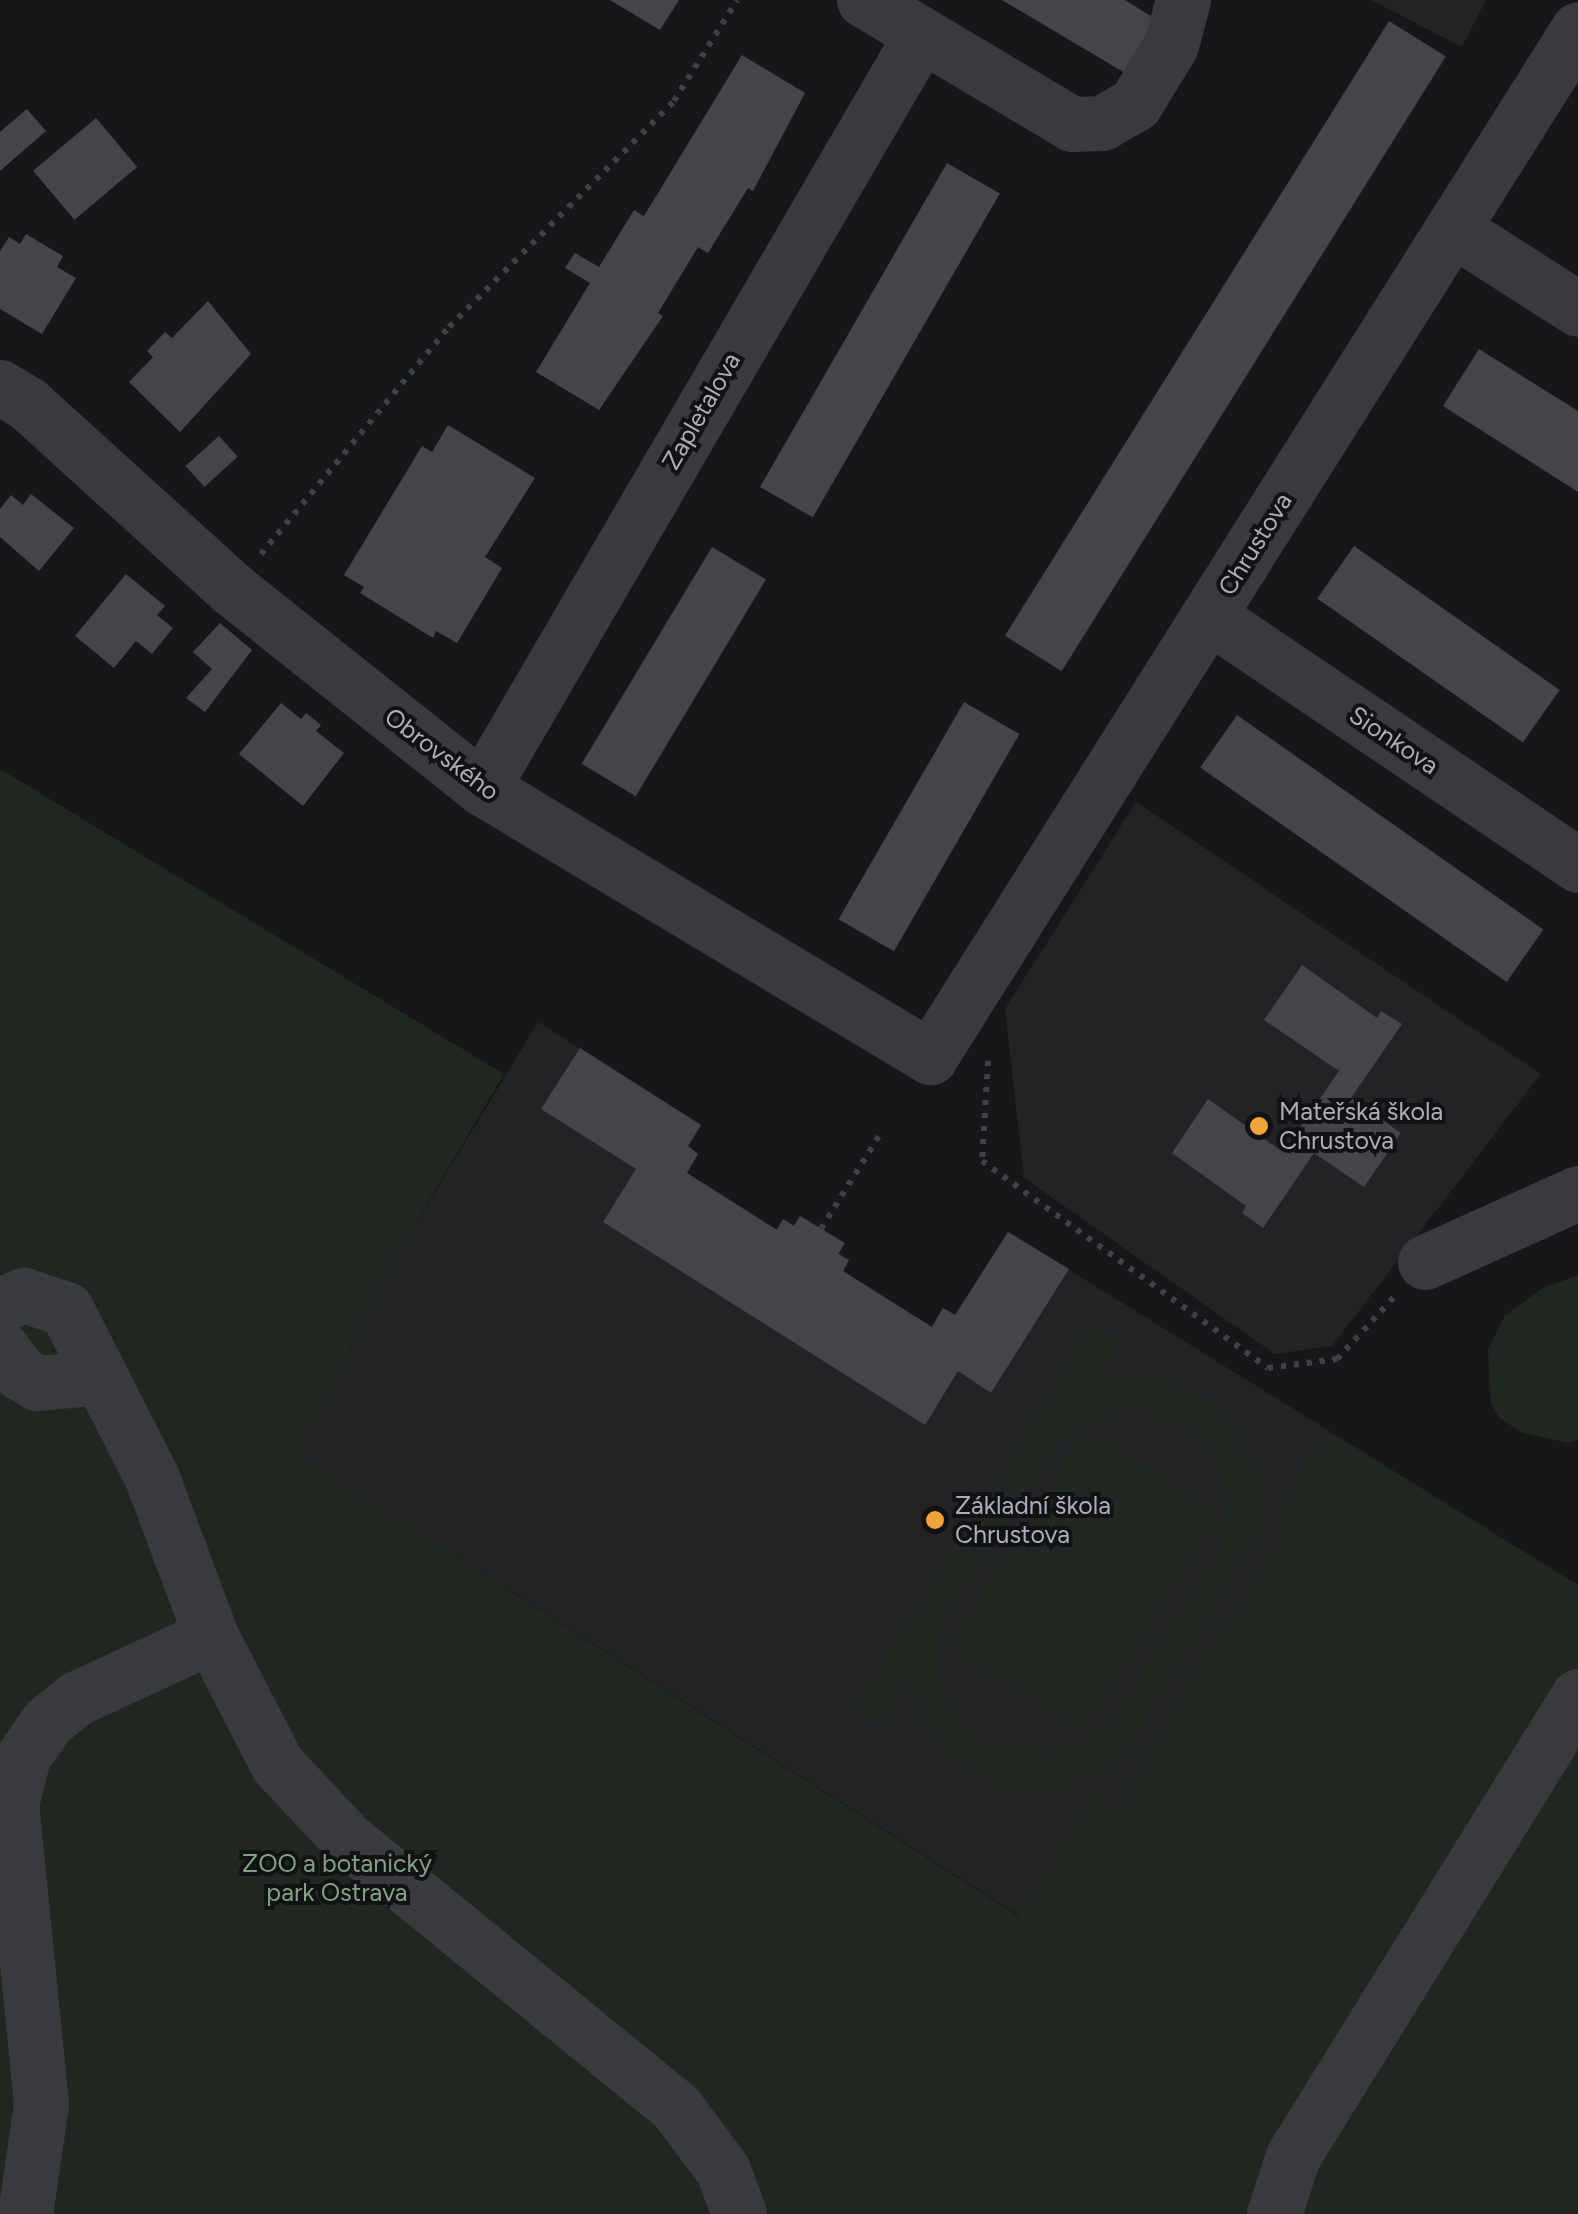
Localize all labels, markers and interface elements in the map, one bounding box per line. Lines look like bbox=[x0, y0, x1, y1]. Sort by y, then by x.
street label: Zapletalova bbox=[656, 347, 746, 475]
street label: Chrustova bbox=[1212, 487, 1298, 601]
street label: Sionkova bbox=[1344, 699, 1444, 781]
street label: Obrovského bbox=[379, 701, 505, 807]
place label: Mateřská škola Chrustova bbox=[1279, 1097, 1443, 1156]
marker: Mateřská škola Chrustova bbox=[1248, 1115, 1270, 1137]
place label: Základní škola Chrustova bbox=[955, 1491, 1111, 1550]
marker: Základní škola Chrustova bbox=[924, 1509, 946, 1531]
park label: ZOO a botanický park Ostrava bbox=[242, 1849, 432, 1908]

